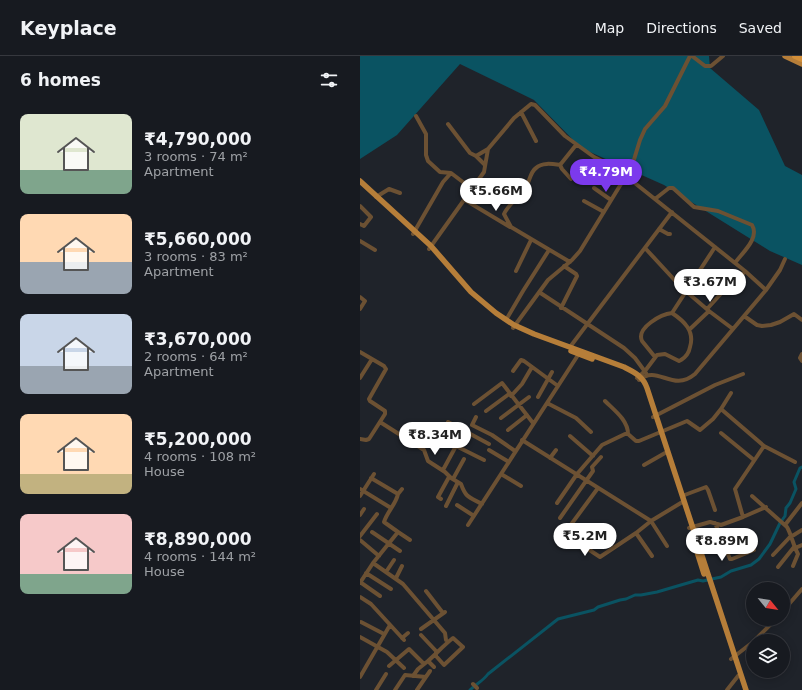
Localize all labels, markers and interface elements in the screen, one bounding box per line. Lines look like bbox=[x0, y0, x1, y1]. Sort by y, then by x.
text: Keyplace bbox=[20, 17, 117, 39]
text: Map bbox=[595, 20, 624, 36]
text: Directions bbox=[646, 20, 717, 36]
text: Saved bbox=[739, 20, 782, 36]
icon: filters bbox=[318, 69, 340, 91]
text: 6 homes bbox=[20, 70, 101, 90]
text: ₹4,790,000 bbox=[144, 129, 252, 149]
icon: home bbox=[52, 130, 100, 178]
text: 3 rooms · 74 m² bbox=[144, 149, 248, 164]
pin: ₹4.79M bbox=[573, 159, 639, 193]
text: Apartment bbox=[144, 164, 214, 179]
text: ₹4.79M bbox=[579, 164, 633, 179]
pin: ₹5.66M bbox=[463, 178, 529, 212]
text: ₹5.66M bbox=[469, 183, 523, 198]
text: ₹5,660,000 bbox=[144, 229, 252, 249]
icon: home bbox=[52, 230, 100, 278]
text: 3 rooms · 83 m² bbox=[144, 249, 248, 264]
text: Apartment bbox=[144, 264, 214, 279]
pin: ₹3.67M bbox=[677, 269, 743, 303]
text: ₹3.67M bbox=[683, 274, 737, 289]
text: ₹3,670,000 bbox=[144, 329, 252, 349]
icon: home bbox=[52, 330, 100, 378]
text: 2 rooms · 64 m² bbox=[144, 349, 248, 364]
text: Apartment bbox=[144, 364, 214, 379]
pin: ₹8.34M bbox=[402, 422, 468, 456]
text: ₹8.34M bbox=[408, 427, 462, 442]
text: ₹5,200,000 bbox=[144, 429, 252, 449]
icon: home bbox=[52, 430, 100, 478]
text: 4 rooms · 108 m² bbox=[144, 449, 256, 464]
text: House bbox=[144, 464, 185, 479]
pin: ₹5.2M bbox=[557, 523, 613, 557]
text: ₹5.2M bbox=[562, 528, 608, 543]
pin: ₹8.89M bbox=[689, 528, 755, 562]
text: ₹8,890,000 bbox=[144, 529, 252, 549]
icon: home bbox=[52, 530, 100, 578]
text: ₹8.89M bbox=[695, 533, 749, 548]
text: 4 rooms · 144 m² bbox=[144, 549, 256, 564]
text: House bbox=[144, 564, 185, 579]
north arrow bbox=[746, 582, 790, 626]
map controls bbox=[746, 582, 790, 678]
button: layers bbox=[746, 634, 790, 678]

